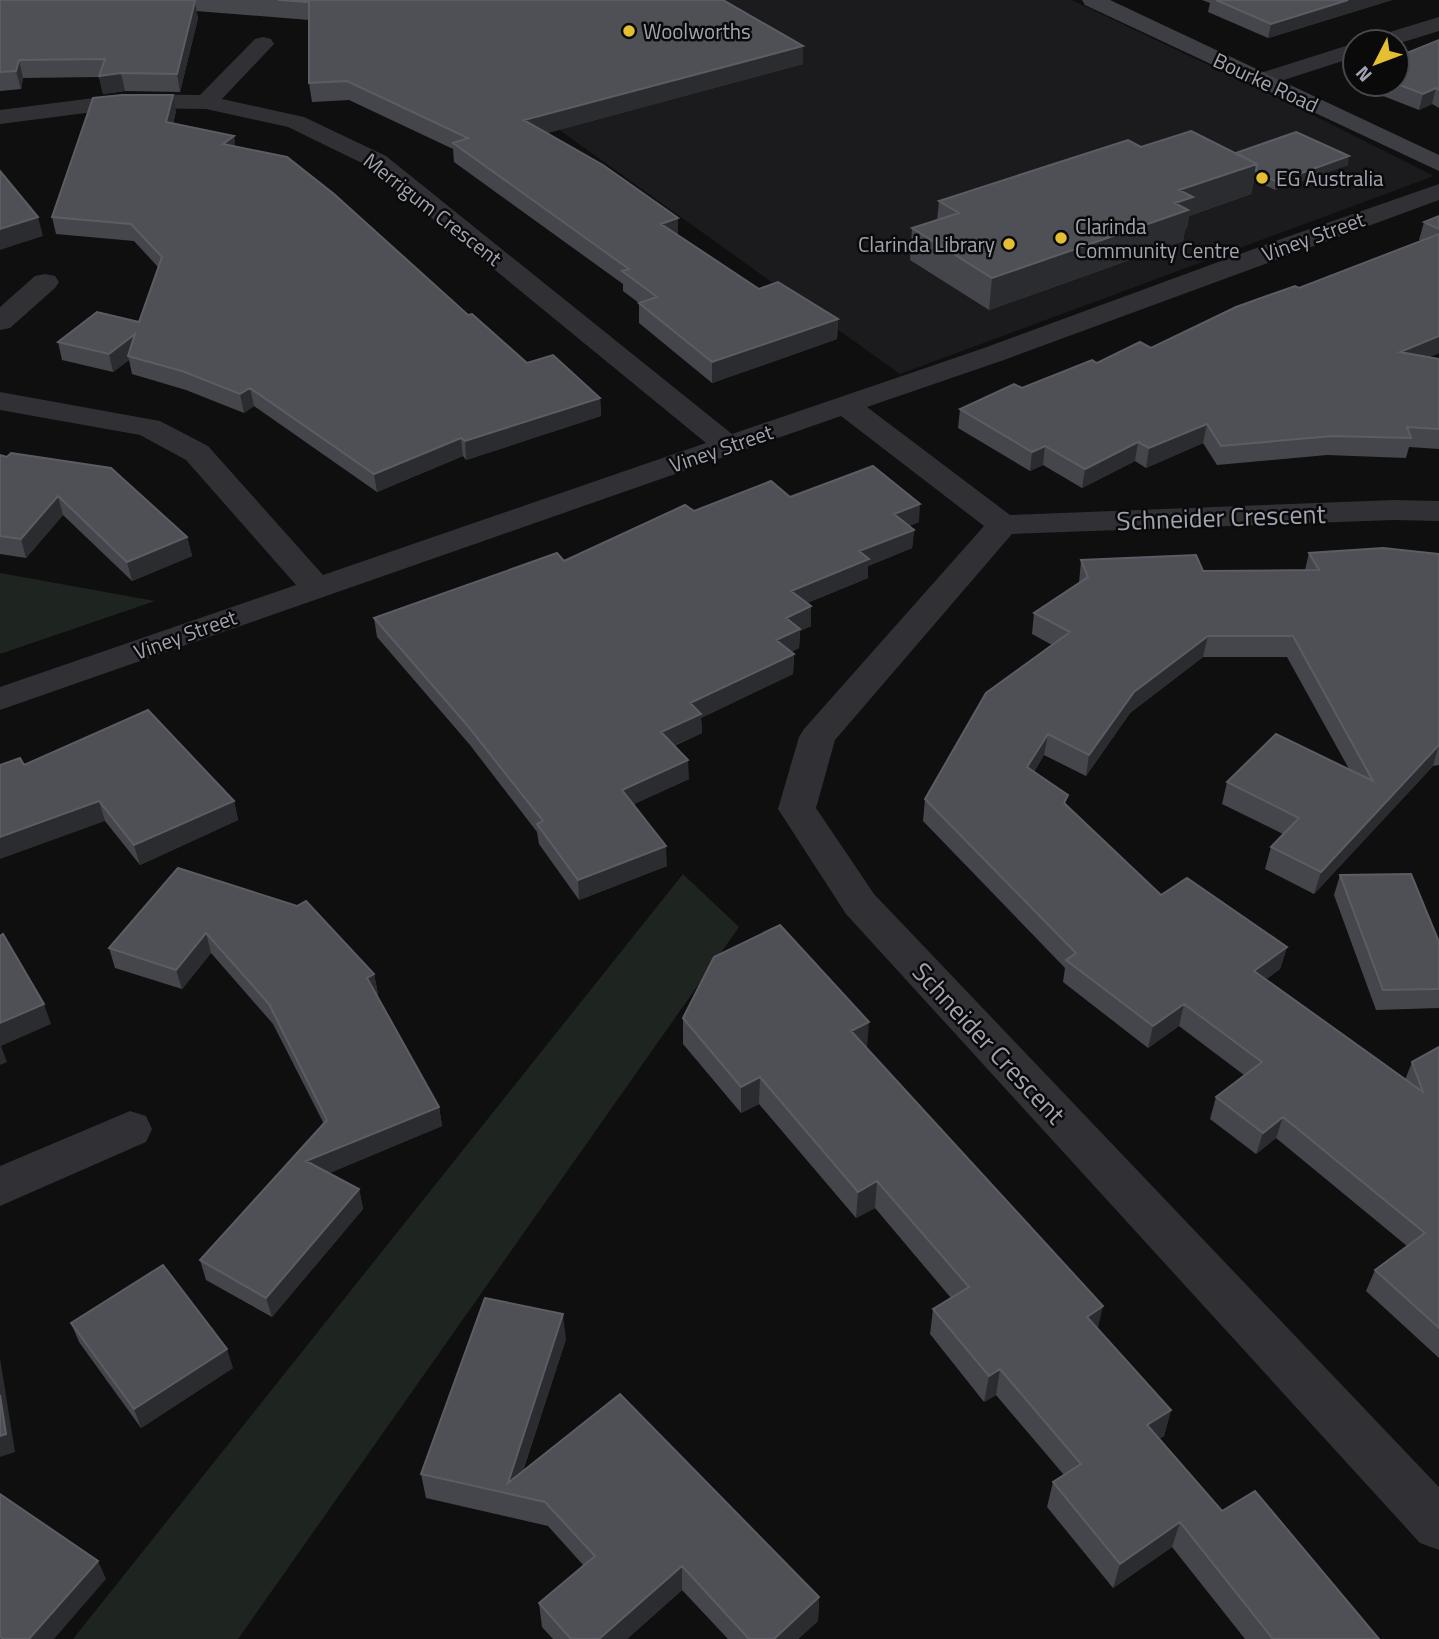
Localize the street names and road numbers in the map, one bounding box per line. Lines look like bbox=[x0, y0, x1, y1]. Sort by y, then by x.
street label: Bourke Road bbox=[1208, 44, 1324, 120]
street label: Merrigum Crescent bbox=[357, 145, 510, 274]
street label: Viney Street bbox=[1257, 202, 1370, 269]
street label: Viney Street bbox=[665, 415, 778, 481]
street label: Schneider Crescent bbox=[1116, 494, 1326, 540]
street label: Viney Street bbox=[129, 600, 242, 667]
street label: Schneider Crescent bbox=[903, 953, 1075, 1133]

